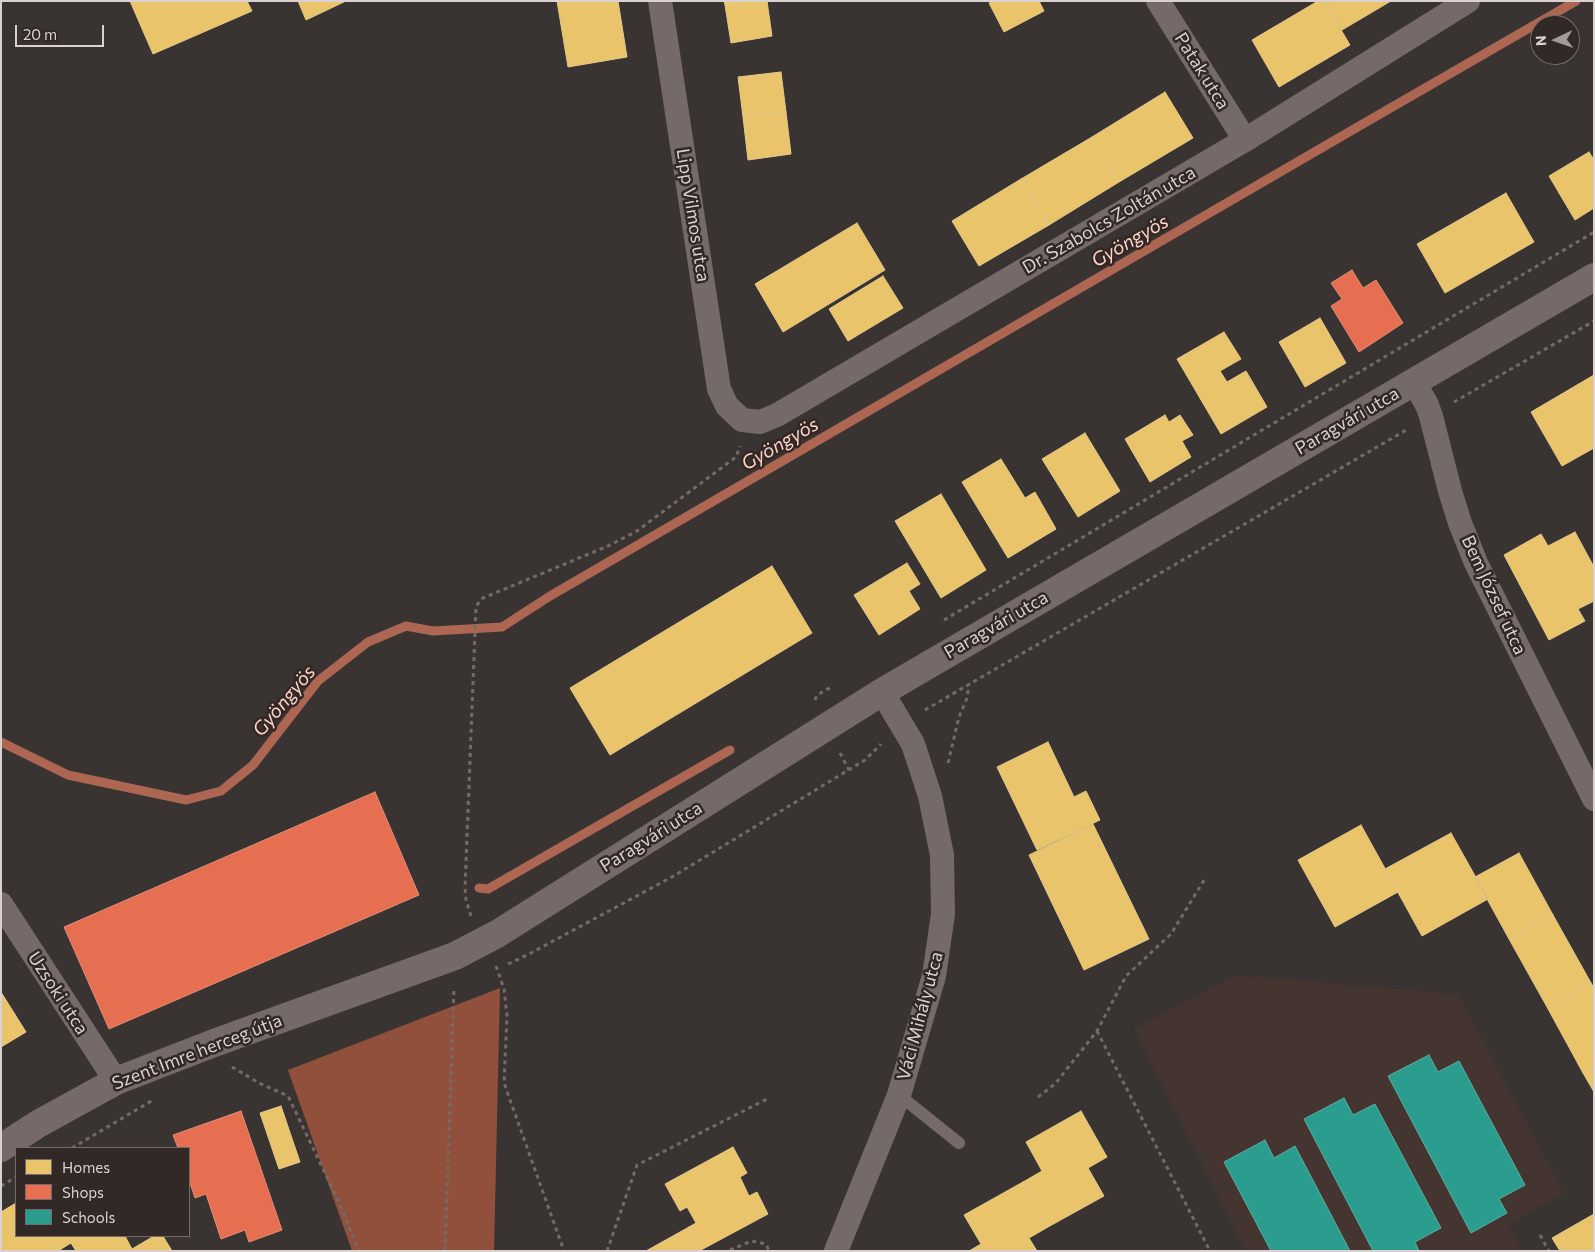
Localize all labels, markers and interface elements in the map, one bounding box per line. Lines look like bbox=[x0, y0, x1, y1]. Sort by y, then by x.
scale bar bbox=[18, 15, 106, 47]
north arrow bbox=[1530, 15, 1580, 65]
text: 20 m bbox=[23, 25, 57, 43]
street label: Patak utca bbox=[1170, 29, 1234, 113]
text: N bbox=[1532, 35, 1549, 46]
street label: Lipp Vilmos utca bbox=[672, 147, 714, 283]
street label: Dr. Szabolcs Zoltán utca bbox=[1019, 162, 1199, 278]
water label: Gyöngyös bbox=[1087, 210, 1173, 272]
street label: Paragvári utca bbox=[1291, 383, 1403, 459]
water label: Gyöngyös bbox=[737, 413, 823, 475]
street label: Bem József utca bbox=[1457, 532, 1531, 658]
street label: Paragvári utca bbox=[940, 587, 1052, 663]
water label: Gyöngyös bbox=[248, 661, 320, 741]
street label: Paragvári utca bbox=[596, 797, 706, 877]
street label: Uzsoki utca bbox=[23, 947, 93, 1039]
street label: Váci Mihály utca bbox=[892, 949, 948, 1083]
street label: Szent Imre herceg útja bbox=[109, 1010, 285, 1094]
legend bbox=[15, 1147, 190, 1237]
text: Homes bbox=[62, 1158, 110, 1176]
text: Shops bbox=[62, 1183, 104, 1201]
text: Schools bbox=[62, 1208, 115, 1226]

